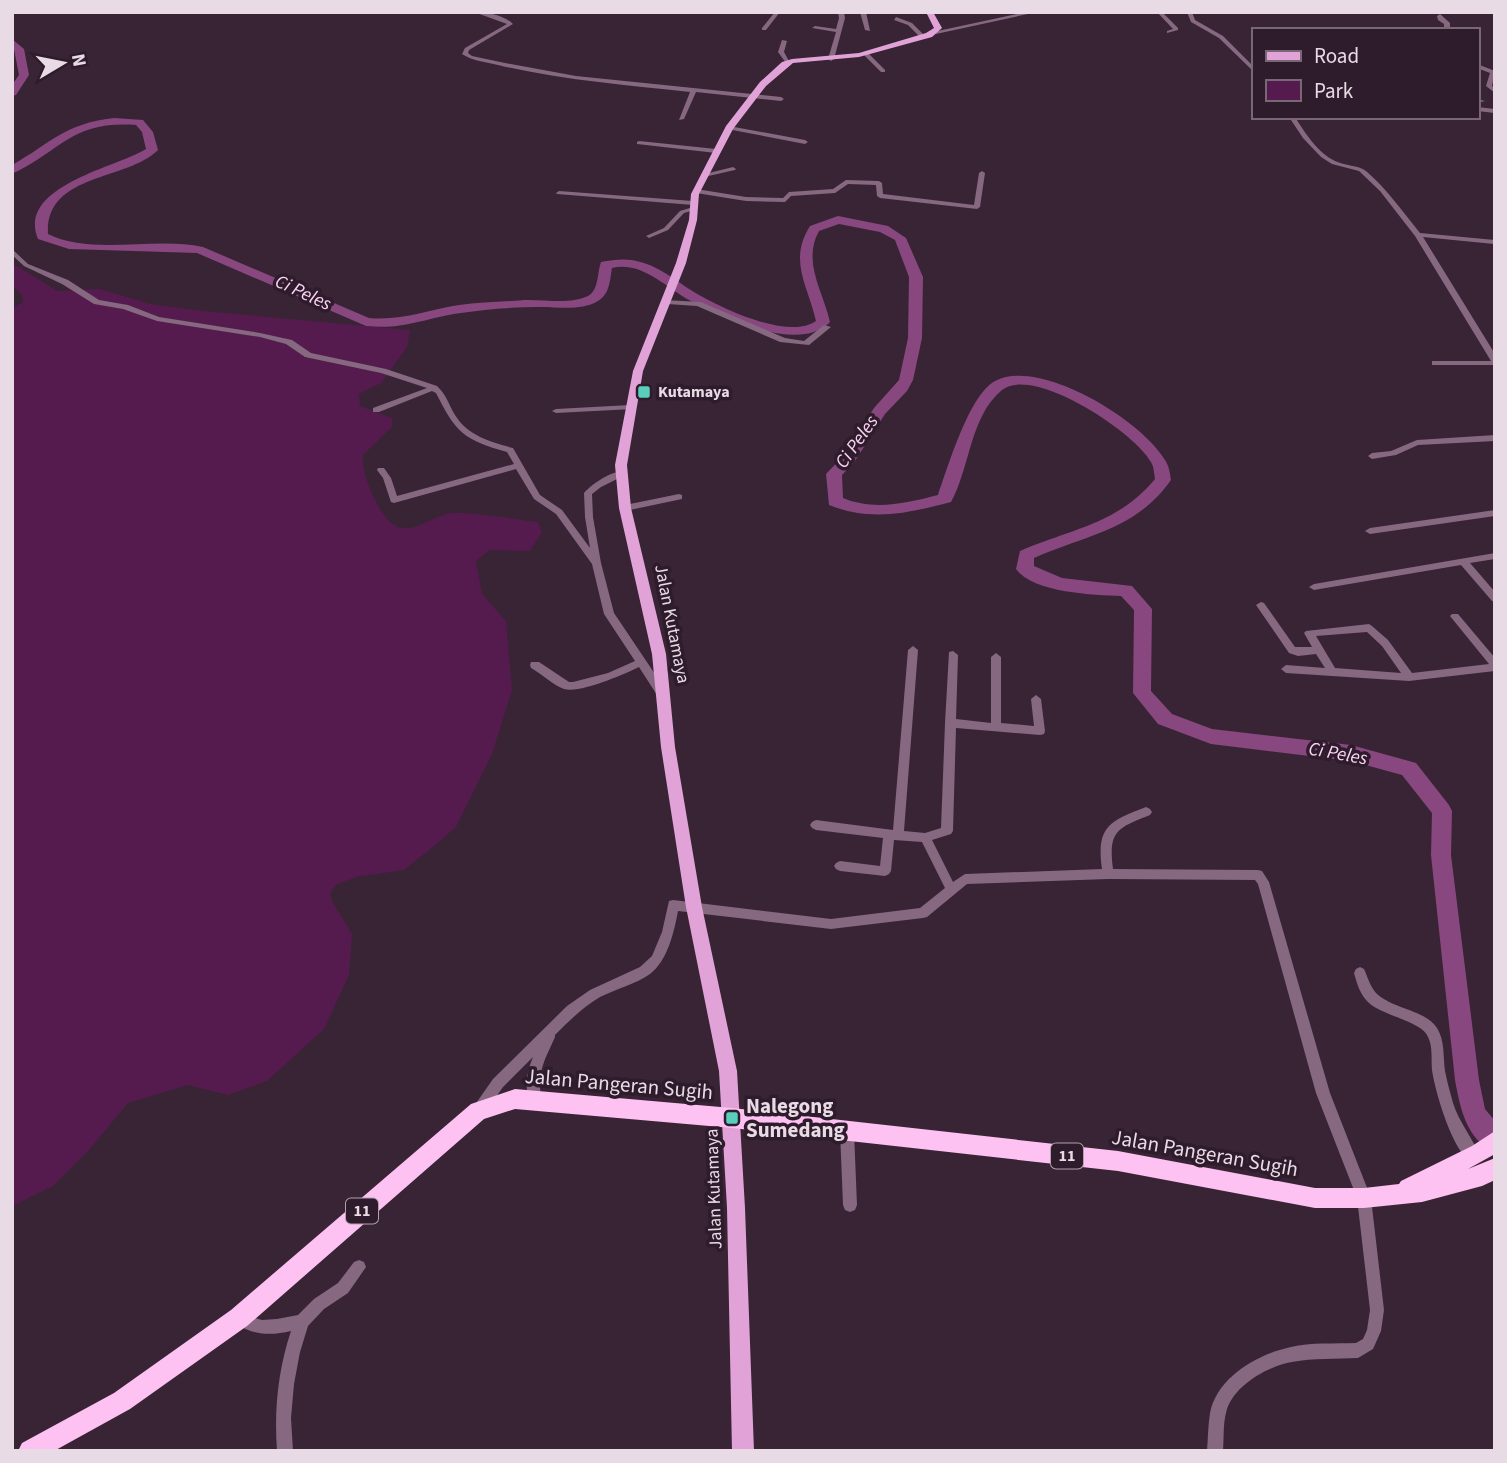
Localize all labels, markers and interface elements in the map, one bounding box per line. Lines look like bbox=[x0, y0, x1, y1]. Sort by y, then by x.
north arrow bbox=[28, 28, 98, 98]
legend bbox=[1252, 28, 1479, 119]
text: Road bbox=[1314, 41, 1359, 71]
text: N bbox=[64, 52, 93, 69]
text: Park bbox=[1314, 76, 1354, 106]
water label: Ci Peles bbox=[270, 268, 336, 318]
place label: Kutamaya bbox=[658, 381, 730, 403]
marker: Kutamaya bbox=[636, 384, 652, 400]
water label: Ci Peles bbox=[829, 410, 885, 474]
street label: Jalan Kutamaya bbox=[648, 562, 696, 686]
water label: Ci Peles bbox=[1306, 736, 1370, 773]
street label: Jalan Pangeran Sugih bbox=[524, 1061, 714, 1107]
place label: Nalegong Sumedang bbox=[746, 1091, 845, 1145]
marker: Nalegong Sumedang bbox=[724, 1110, 740, 1126]
street label: Jalan Pangeran Sugih bbox=[1109, 1122, 1301, 1184]
street label: Jalan Kutamaya bbox=[699, 1128, 729, 1250]
road number: 11 bbox=[1051, 1144, 1083, 1168]
road number: 11 bbox=[346, 1198, 378, 1224]

